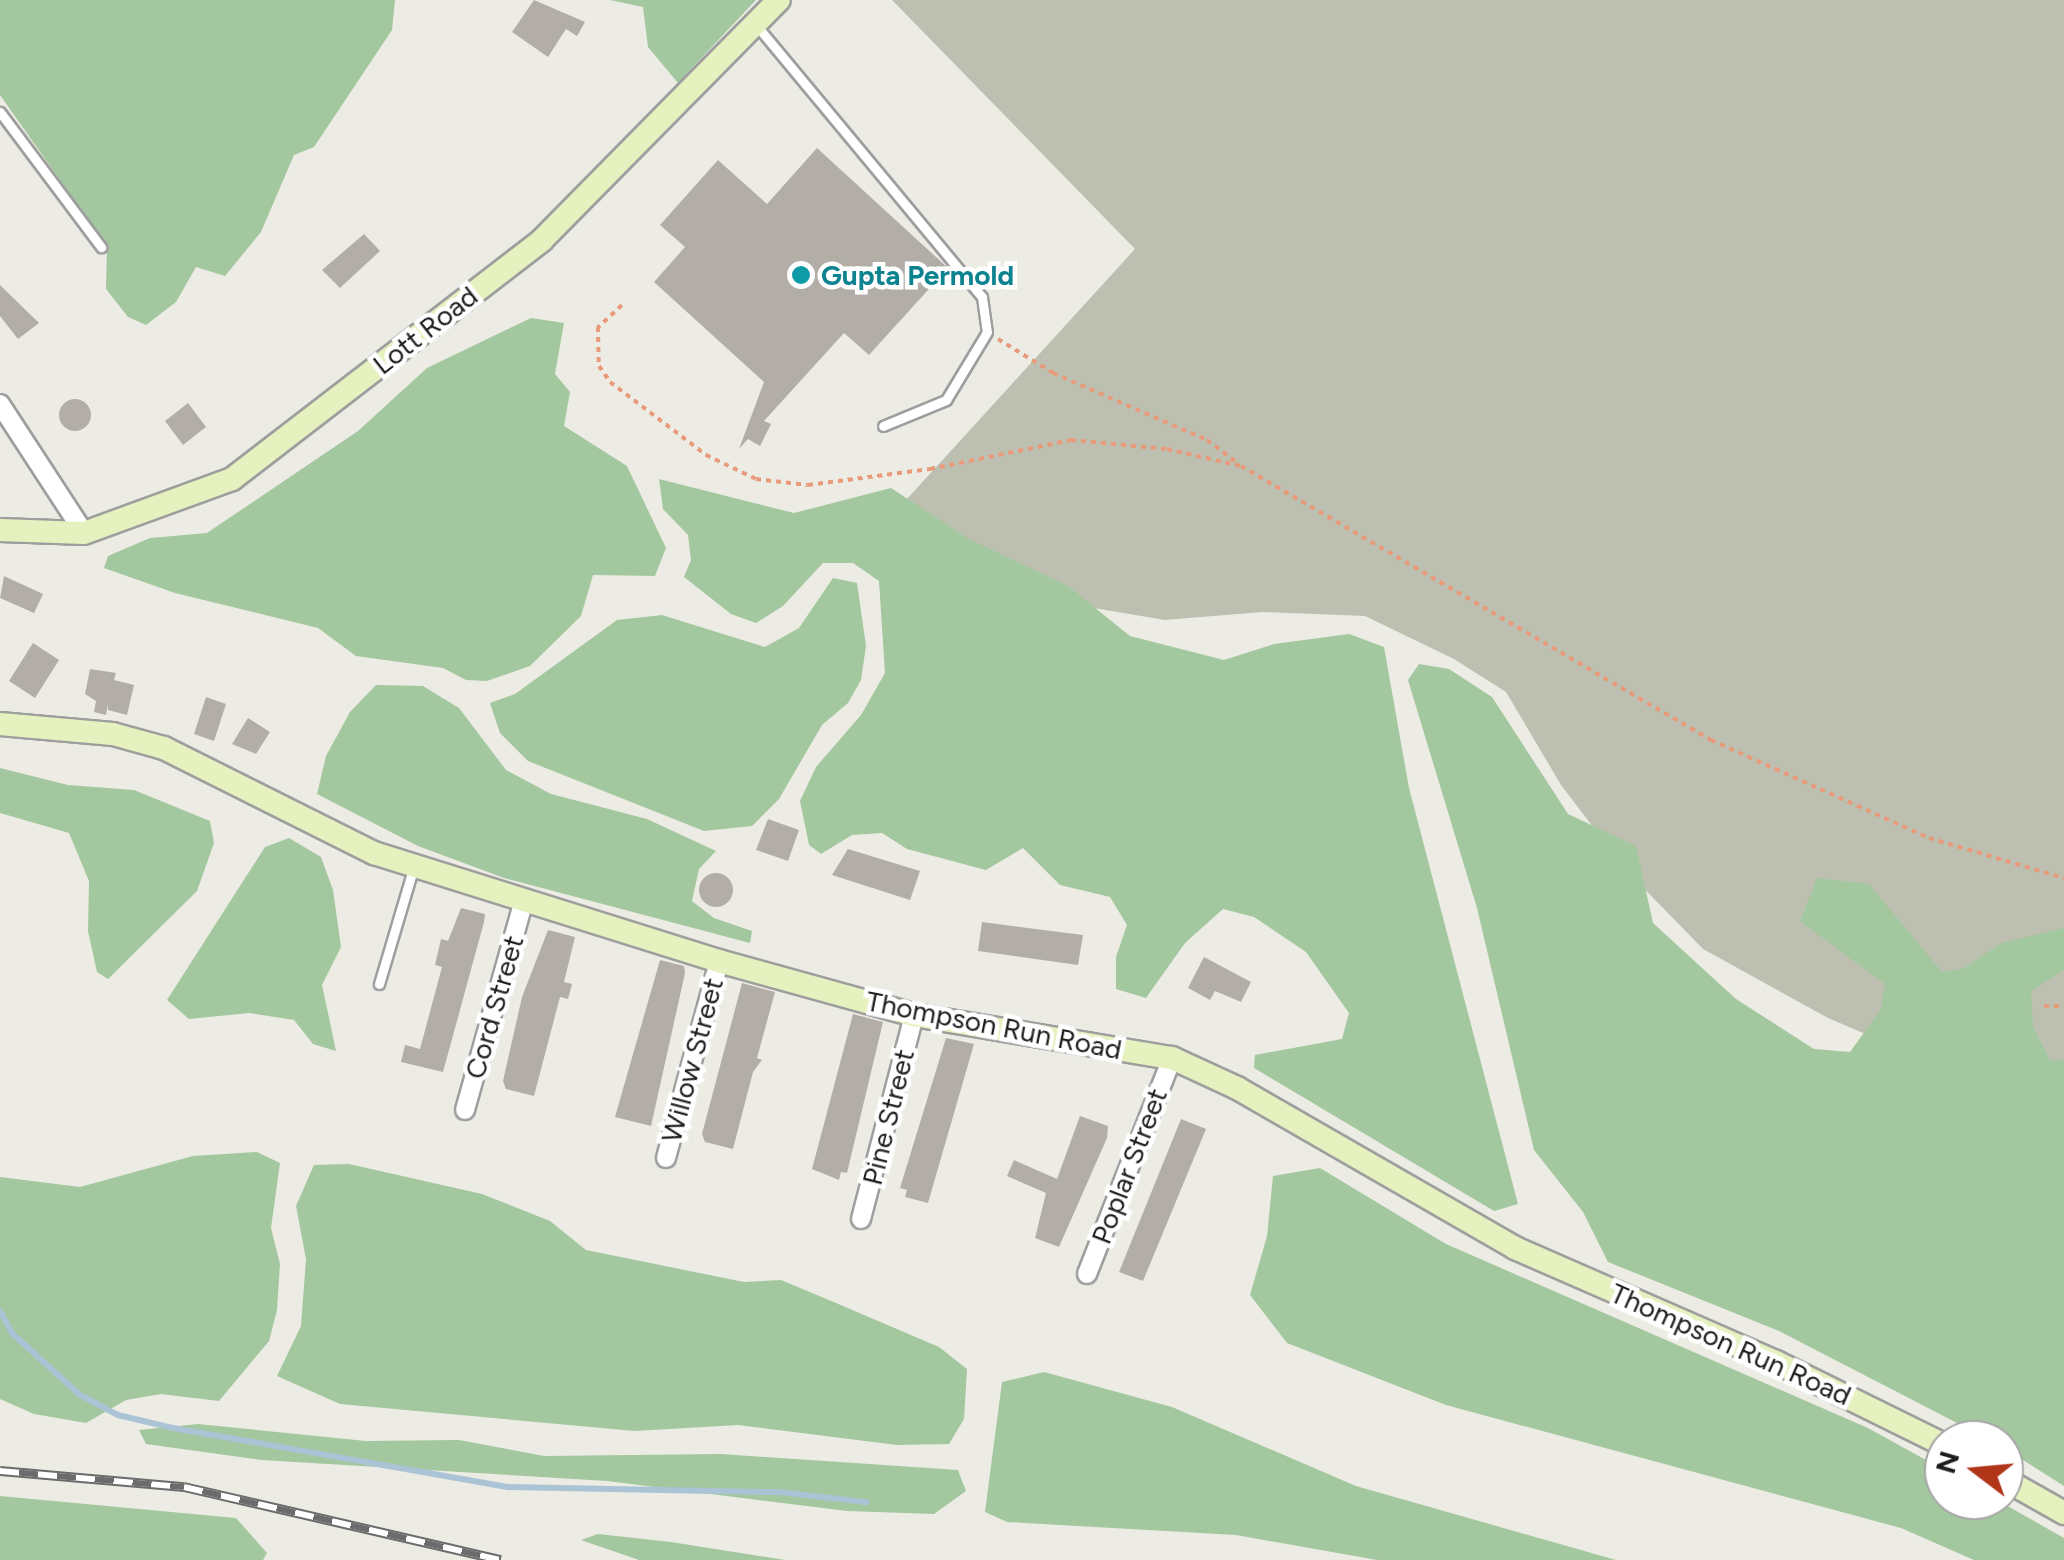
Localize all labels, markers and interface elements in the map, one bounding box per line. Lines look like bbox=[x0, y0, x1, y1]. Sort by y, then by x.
place label: Gupta Permold bbox=[821, 258, 1014, 292]
marker: Gupta Permold bbox=[790, 264, 812, 286]
street label: Lott Road bbox=[366, 279, 484, 381]
street label: Cord Street bbox=[458, 931, 530, 1083]
street label: Willow Street bbox=[654, 974, 730, 1146]
street label: Thompson Run Road bbox=[863, 984, 1125, 1066]
street label: Pine Street bbox=[855, 1046, 921, 1188]
street label: Poplar Street bbox=[1084, 1083, 1174, 1249]
street label: Thompson Run Road bbox=[1606, 1276, 1856, 1412]
north arrow bbox=[1924, 1420, 2024, 1520]
text: N bbox=[1928, 1447, 1966, 1477]

